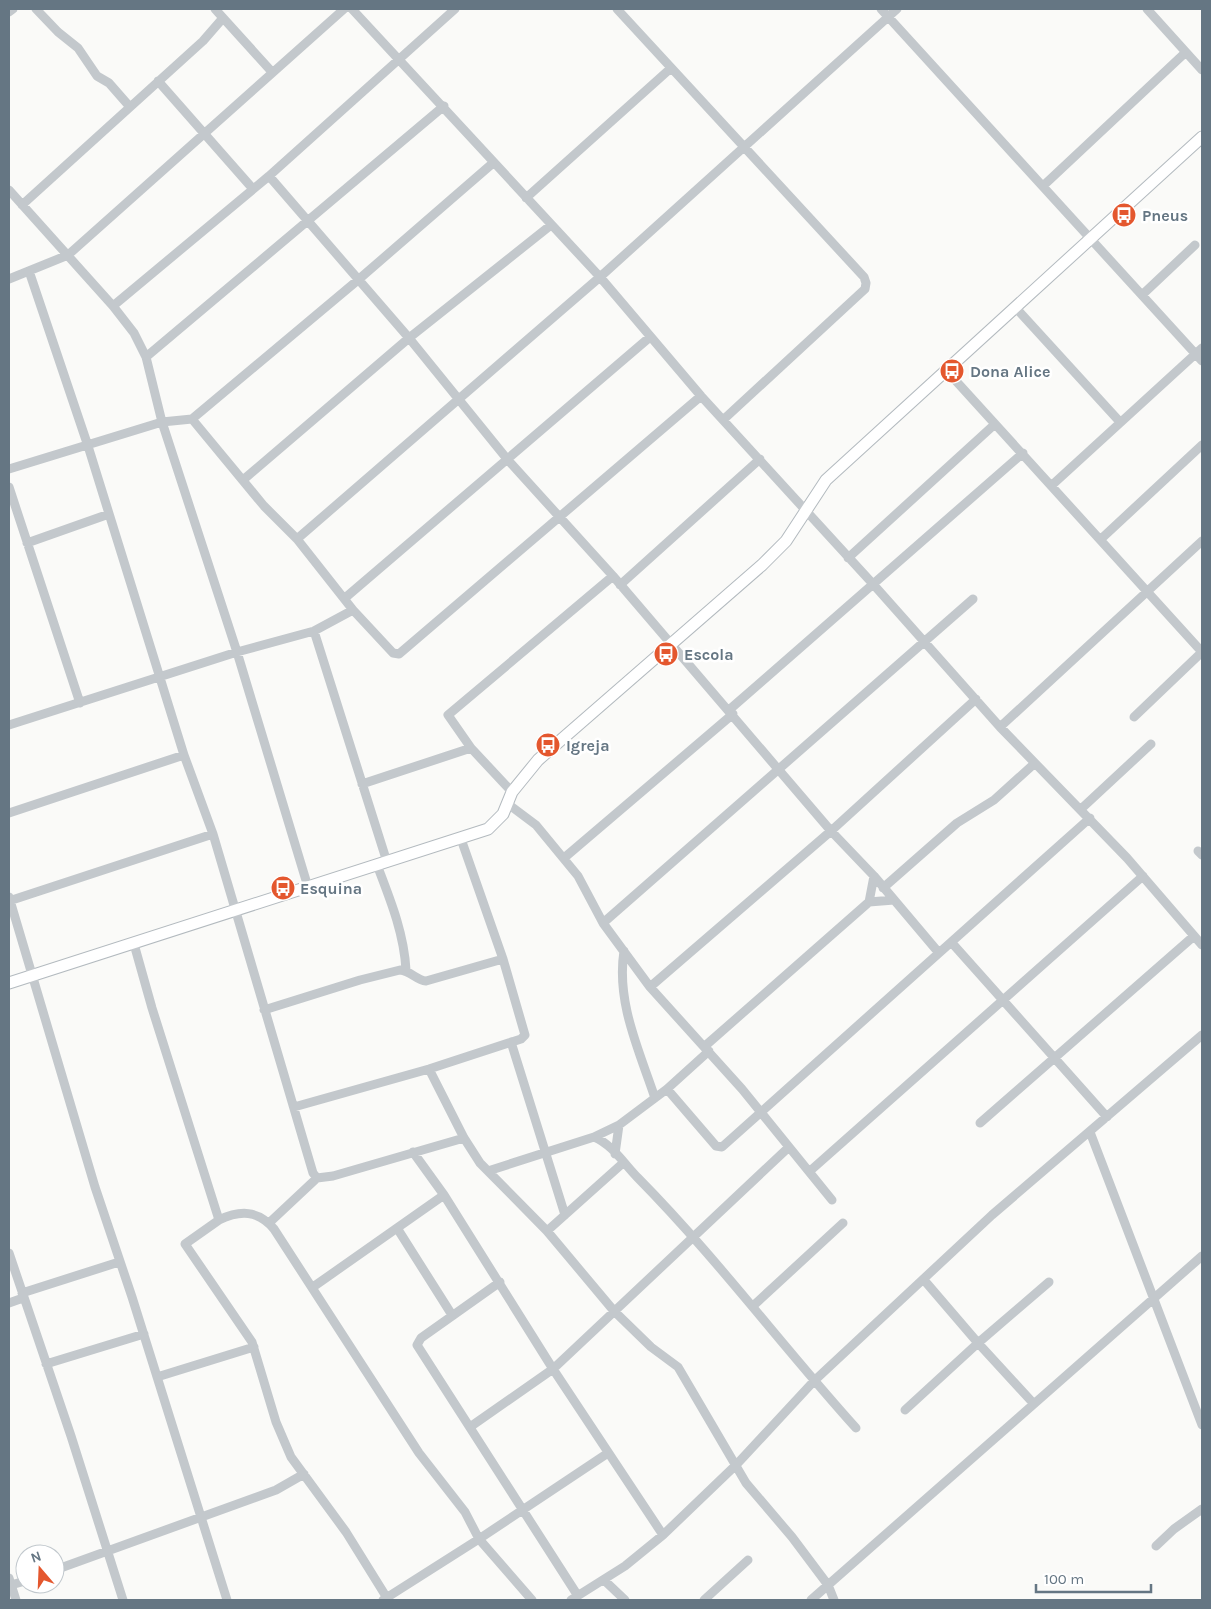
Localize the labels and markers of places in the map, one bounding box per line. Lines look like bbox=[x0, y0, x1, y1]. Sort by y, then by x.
bus stop icon: Pneus bbox=[1111, 202, 1137, 228]
place label: Pneus bbox=[1142, 206, 1188, 225]
bus stop icon: Dona Alice bbox=[939, 358, 965, 384]
place label: Dona Alice bbox=[970, 362, 1051, 381]
bus stop icon: Escola bbox=[653, 641, 679, 667]
place label: Escola bbox=[684, 645, 734, 664]
bus stop icon: Igreja bbox=[535, 732, 561, 758]
place label: Igreja bbox=[566, 736, 610, 755]
bus stop icon: Esquina bbox=[270, 875, 296, 901]
place label: Esquina bbox=[300, 879, 362, 898]

